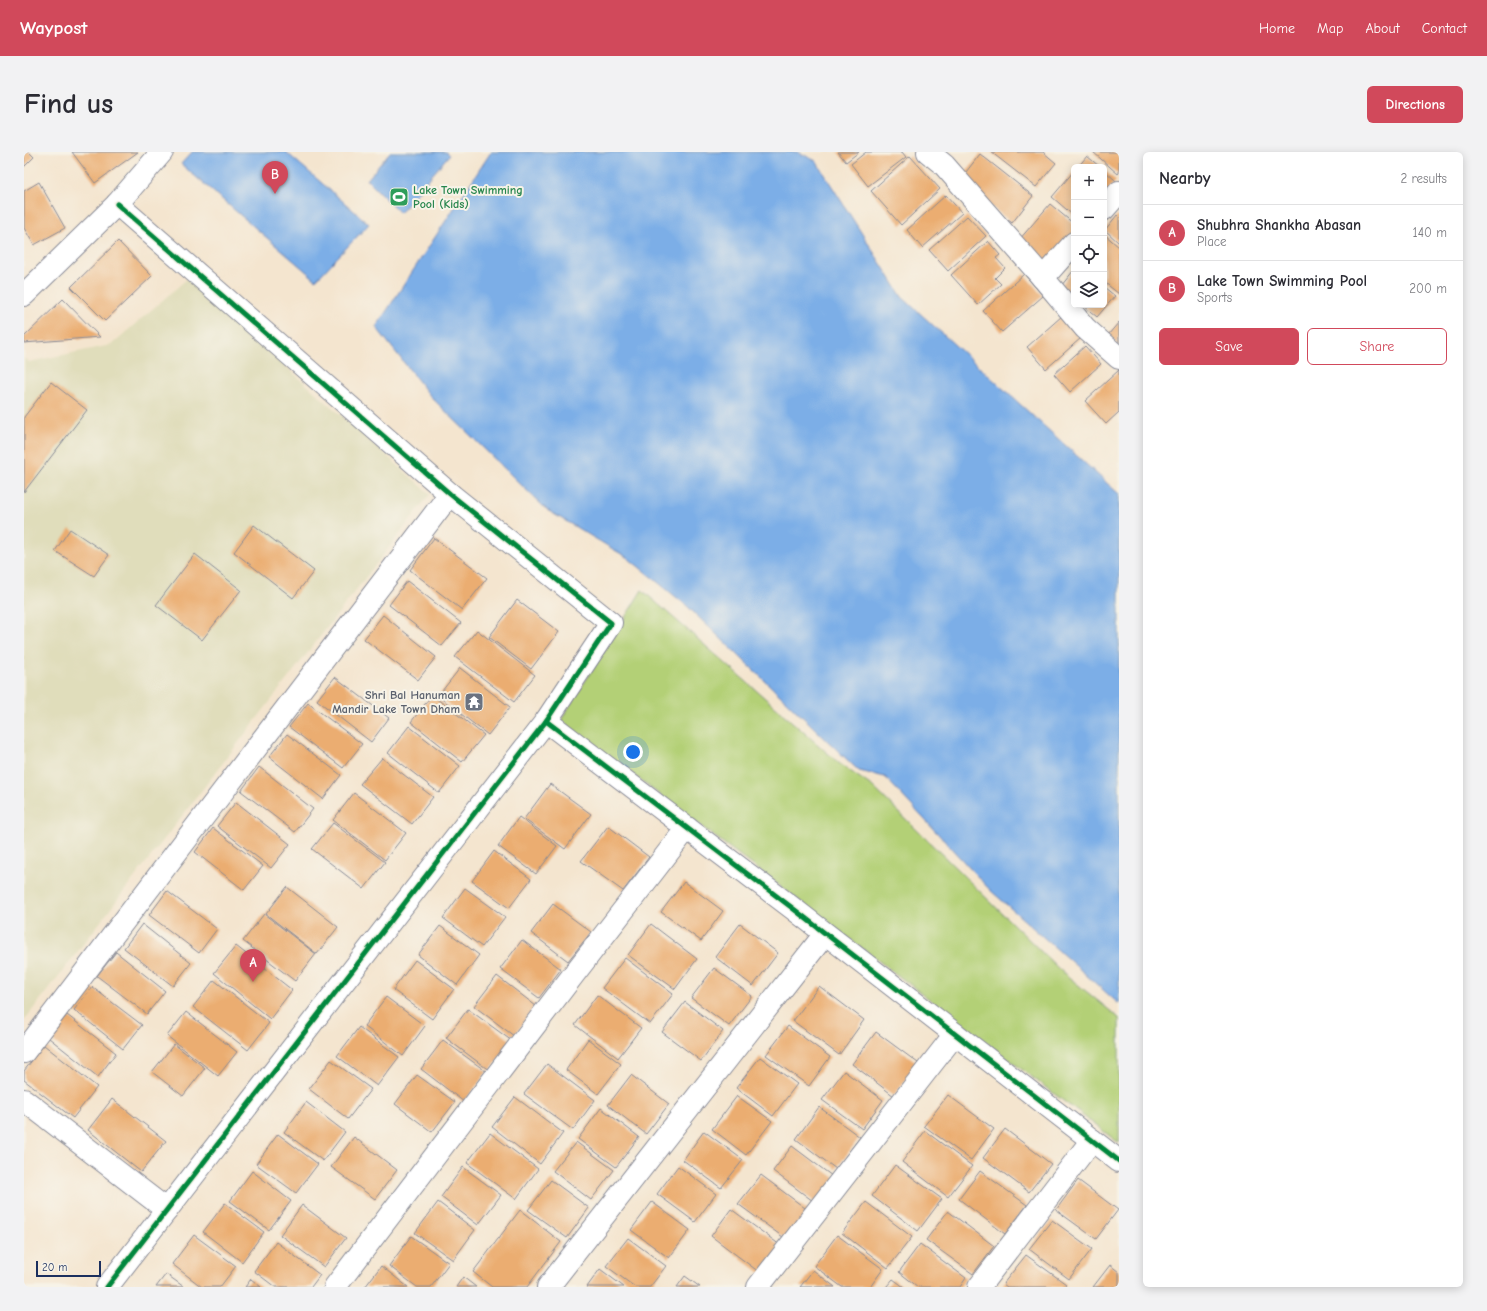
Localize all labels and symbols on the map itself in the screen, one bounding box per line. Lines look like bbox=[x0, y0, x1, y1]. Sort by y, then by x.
pin: B bbox=[262, 161, 288, 194]
place label: Lake Town Swimming Pool (Kids) bbox=[413, 183, 523, 211]
sports icon: Lake Town Swimming Pool (Kids) bbox=[388, 186, 410, 208]
place label: Shri Bal Hanuman Mandir Lake Town Dham bbox=[332, 688, 460, 716]
temple icon: Shri Bal Hanuman Mandir Lake Town Dham bbox=[463, 691, 485, 713]
your location bbox=[623, 742, 643, 762]
pin: A bbox=[240, 949, 266, 982]
scale bar bbox=[36, 1259, 101, 1278]

